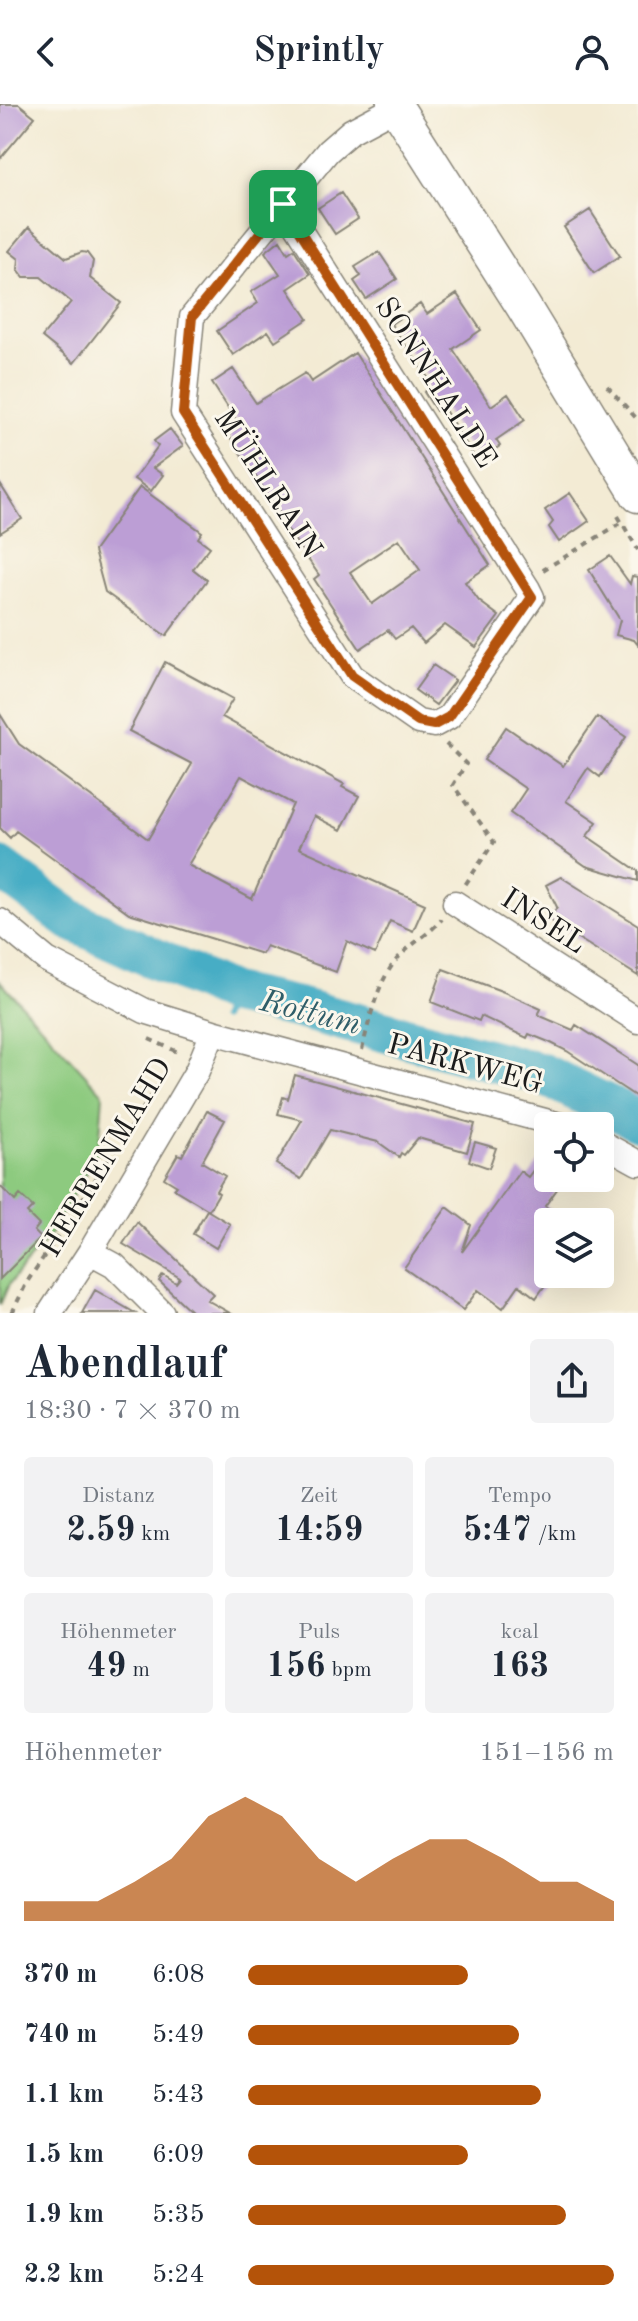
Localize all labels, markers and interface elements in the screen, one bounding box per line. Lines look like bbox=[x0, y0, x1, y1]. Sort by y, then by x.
icon: back bbox=[24, 30, 68, 74]
icon: person bbox=[570, 30, 614, 74]
text: Sprintly bbox=[253, 34, 385, 70]
pin bbox=[249, 170, 317, 238]
icon: arrive bbox=[261, 182, 305, 226]
street label: SONNHALDE bbox=[369, 292, 501, 474]
street label: MÜHLRAIN bbox=[208, 402, 330, 564]
street label: INSEL bbox=[495, 884, 591, 960]
water label: Rottum bbox=[255, 986, 364, 1042]
street label: PARKWEG bbox=[384, 1030, 546, 1100]
street label: HERRENMAHD bbox=[36, 1053, 178, 1263]
map controls bbox=[534, 1112, 614, 1288]
button: locate bbox=[534, 1112, 614, 1192]
button: layers bbox=[534, 1208, 614, 1288]
button: share bbox=[530, 1339, 614, 1423]
text: Abendlauf bbox=[24, 1343, 225, 1387]
text: 18:30 · 7 × 370 m bbox=[24, 1398, 241, 1424]
text: Distanz bbox=[82, 1485, 155, 1507]
text: Zeit bbox=[300, 1485, 338, 1507]
text: Tempo bbox=[488, 1485, 552, 1507]
text: 2.59 bbox=[66, 1514, 135, 1548]
text: 14:59 bbox=[275, 1514, 363, 1548]
text: 5:47 bbox=[463, 1514, 532, 1548]
text: km bbox=[135, 1523, 170, 1545]
text: /km bbox=[532, 1523, 576, 1545]
text: Höhenmeter bbox=[60, 1621, 177, 1643]
text: Puls bbox=[298, 1621, 340, 1643]
text: kcal bbox=[501, 1621, 539, 1643]
text: 49 bbox=[87, 1650, 126, 1684]
text: 156 bbox=[266, 1650, 325, 1684]
text: 163 bbox=[490, 1650, 549, 1684]
text: m bbox=[126, 1659, 150, 1681]
text: bpm bbox=[325, 1659, 372, 1681]
text: Höhenmeter bbox=[24, 1740, 162, 1766]
text: 151–156 m bbox=[479, 1740, 614, 1766]
text: 370 m bbox=[24, 1962, 97, 1988]
text: 6:08 bbox=[152, 1962, 205, 1988]
text: 740 m bbox=[24, 2022, 97, 2048]
text: 5:49 bbox=[152, 2022, 205, 2048]
text: 1.1 km bbox=[24, 2082, 104, 2108]
text: 5:43 bbox=[152, 2082, 205, 2108]
text: 1.5 km bbox=[24, 2142, 104, 2168]
text: 6:09 bbox=[152, 2142, 205, 2168]
text: 1.9 km bbox=[24, 2202, 104, 2228]
text: 5:35 bbox=[152, 2202, 205, 2228]
text: 2.2 km bbox=[24, 2262, 104, 2288]
text: 5:24 bbox=[152, 2262, 205, 2288]

